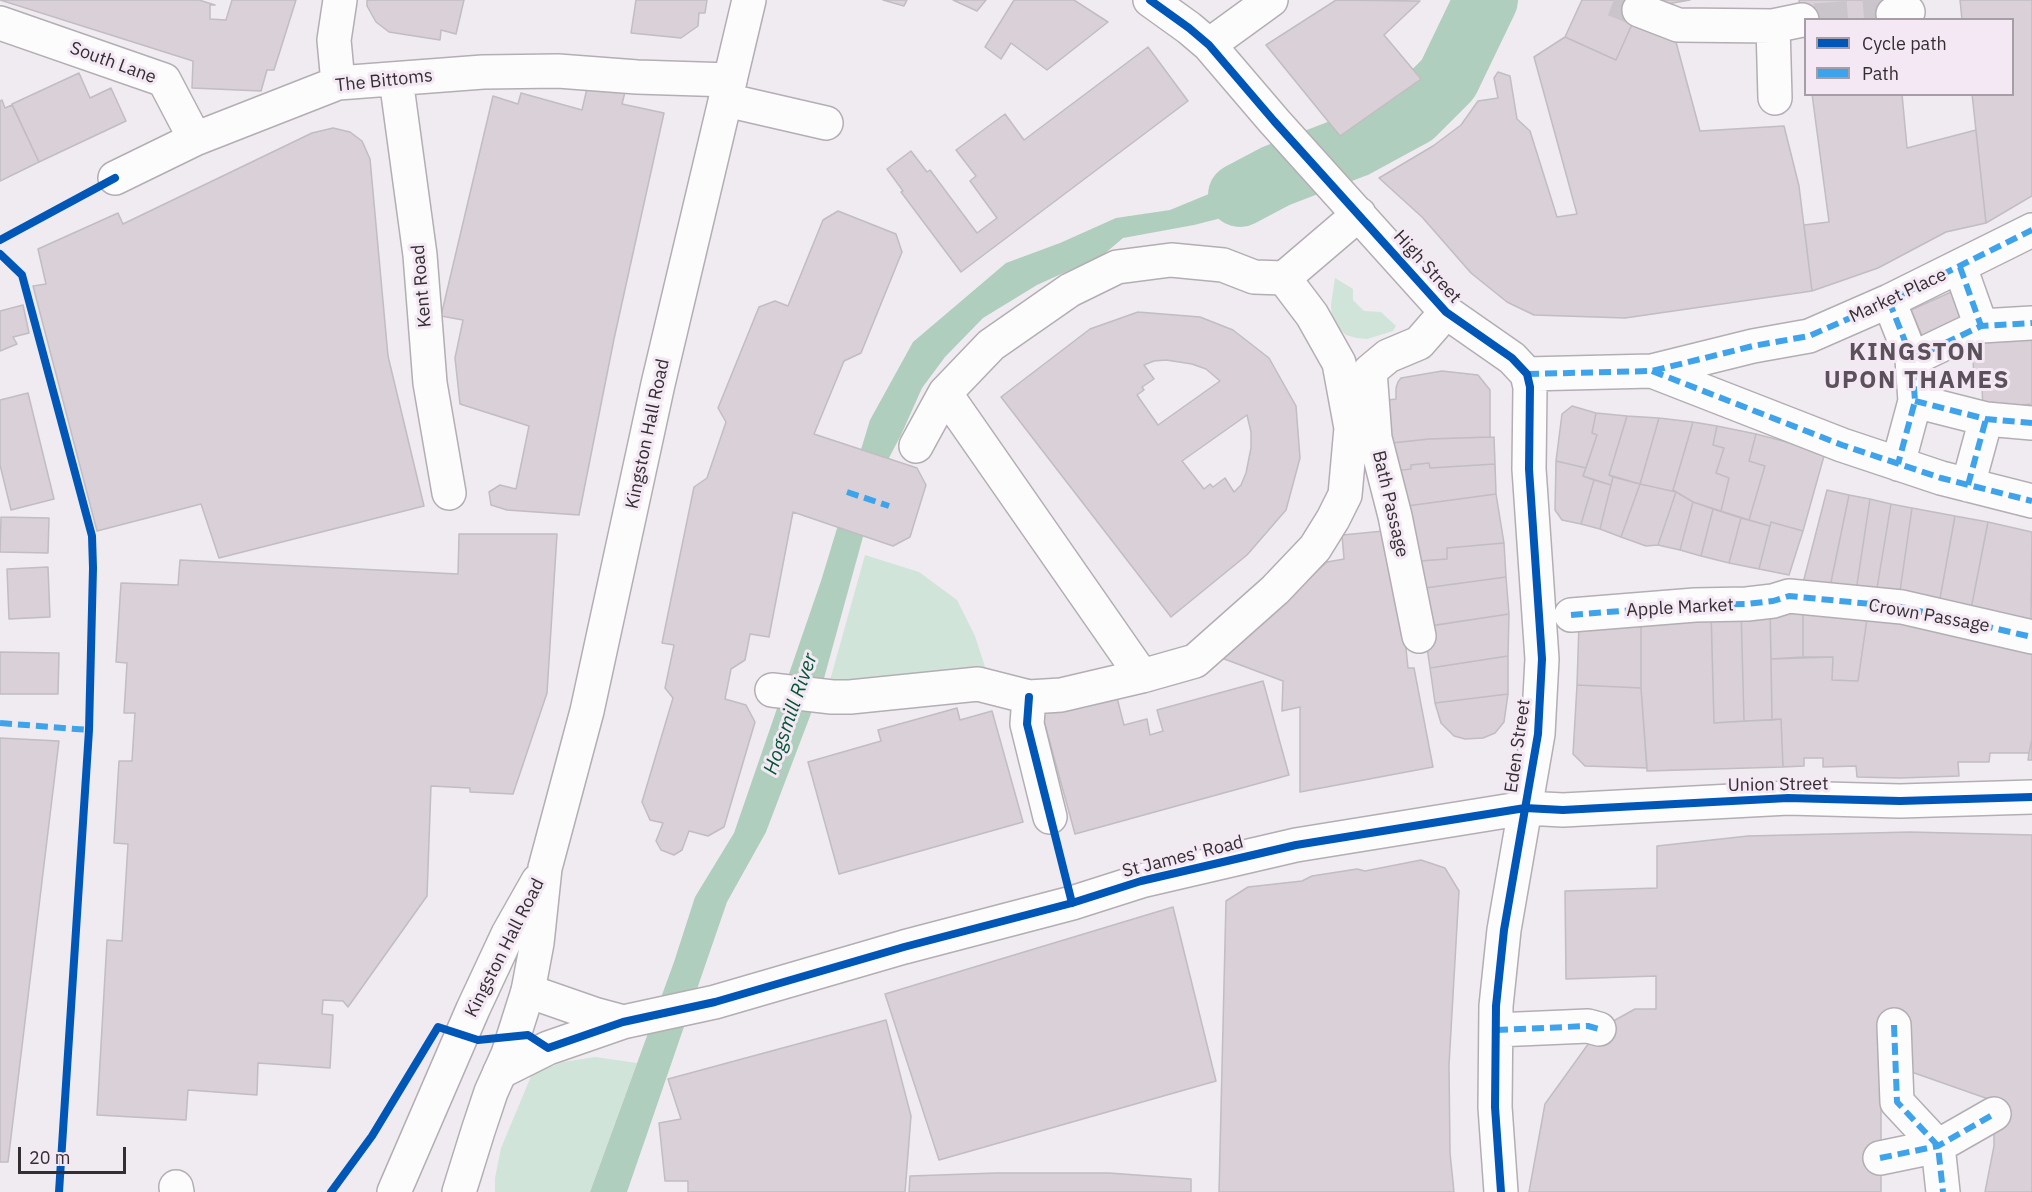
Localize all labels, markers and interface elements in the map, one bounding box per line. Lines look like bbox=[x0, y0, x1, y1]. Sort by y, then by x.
legend bbox=[1804, 18, 2014, 96]
text: Cycle path bbox=[1862, 32, 1947, 55]
street label: South Lane bbox=[67, 37, 159, 89]
text: Path bbox=[1862, 62, 1899, 85]
street label: The Bittoms bbox=[334, 65, 434, 97]
street label: High Street bbox=[1389, 226, 1465, 308]
street label: Kent Road bbox=[408, 244, 436, 328]
street label: Market Place bbox=[1846, 264, 1950, 328]
district label: KINGSTON UPON THAMES bbox=[1824, 339, 2010, 395]
street label: Kingston Hall Road bbox=[622, 357, 674, 511]
street label: Bath Passage bbox=[1367, 449, 1413, 559]
street label: Apple Market bbox=[1626, 594, 1734, 622]
street label: Crown Passage bbox=[1867, 595, 1991, 637]
water label: Hogsmill River bbox=[759, 650, 823, 778]
street label: Eden Street bbox=[1501, 698, 1535, 794]
street label: Union Street bbox=[1727, 773, 1829, 797]
street label: St James' Road bbox=[1120, 832, 1246, 882]
street label: Kingston Hall Road bbox=[461, 875, 549, 1021]
scale bar bbox=[21, 1135, 129, 1173]
text: 20 m bbox=[29, 1146, 71, 1169]

